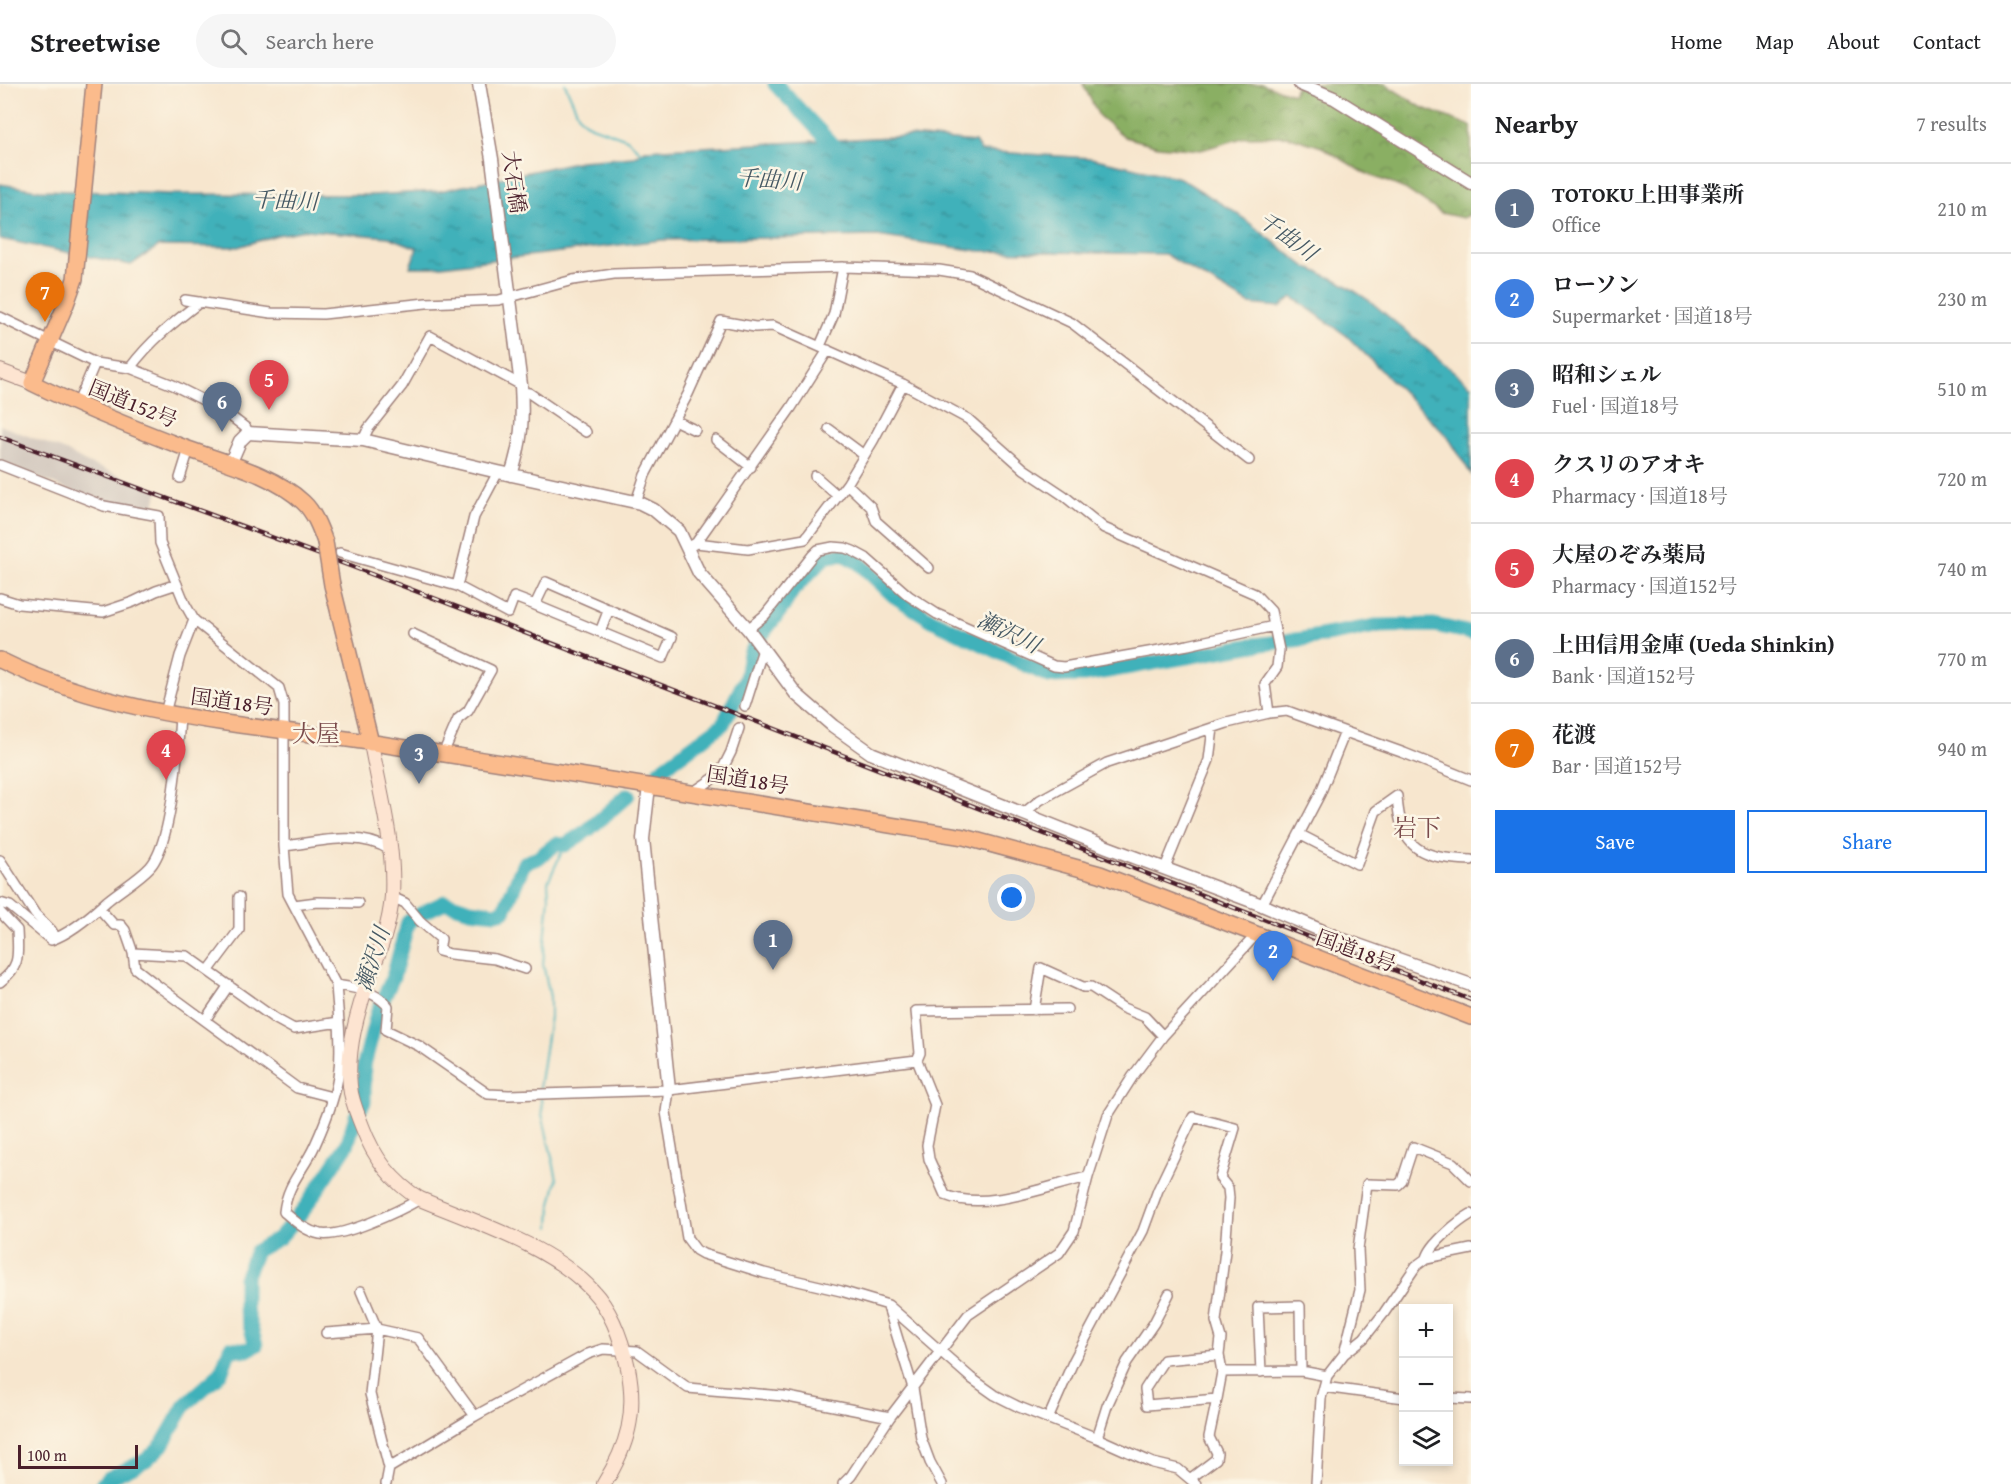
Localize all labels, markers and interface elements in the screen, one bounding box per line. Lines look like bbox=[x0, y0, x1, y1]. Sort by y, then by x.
search box bbox=[196, 14, 616, 68]
text: Streetwise bbox=[30, 21, 160, 62]
icon: search bbox=[217, 25, 250, 58]
text: Search here bbox=[265, 25, 374, 57]
text: Home bbox=[1671, 26, 1722, 57]
text: Map bbox=[1755, 26, 1794, 57]
text: About bbox=[1827, 26, 1880, 57]
text: Contact bbox=[1913, 26, 1981, 57]
text: Nearby bbox=[1495, 104, 1578, 143]
text: 7 results bbox=[1916, 109, 1987, 138]
street label: 大石橋 bbox=[495, 149, 534, 215]
water label: 千曲川 bbox=[735, 161, 805, 197]
text: TOTOKU上田事業所 bbox=[1552, 178, 1744, 210]
water label: 千曲川 bbox=[251, 183, 321, 217]
text: 1 bbox=[1509, 194, 1520, 223]
text: 210 m bbox=[1937, 194, 1987, 223]
water label: 千曲川 bbox=[1252, 204, 1326, 270]
text: Office bbox=[1552, 210, 1601, 239]
text: ローソン bbox=[1552, 268, 1639, 300]
pin: 7 bbox=[26, 272, 64, 322]
text: 2 bbox=[1509, 284, 1520, 313]
text: 230 m bbox=[1937, 284, 1987, 313]
text: Supermarket · 国道18号 bbox=[1552, 301, 1753, 330]
text: 昭和シェル bbox=[1552, 358, 1662, 390]
pin: 5 bbox=[250, 360, 288, 410]
street label: 国道152号 bbox=[84, 372, 182, 435]
text: 3 bbox=[1509, 374, 1520, 403]
text: 510 m bbox=[1937, 374, 1987, 403]
pin: 6 bbox=[202, 382, 242, 432]
text: Fuel · 国道18号 bbox=[1552, 391, 1679, 420]
text: クスリのアオキ bbox=[1552, 448, 1706, 480]
text: 4 bbox=[1509, 464, 1520, 493]
text: 720 m bbox=[1937, 464, 1987, 493]
text: Pharmacy · 国道18号 bbox=[1552, 481, 1728, 510]
text: 大屋のぞみ薬局 bbox=[1552, 538, 1706, 570]
text: 5 bbox=[1509, 554, 1520, 583]
text: 740 m bbox=[1937, 554, 1987, 583]
text: Pharmacy · 国道152号 bbox=[1552, 571, 1737, 600]
water label: 瀬沢川 bbox=[972, 603, 1047, 662]
text: 上田信用金庫 (Ueda Shinkin) bbox=[1552, 628, 1835, 660]
text: 6 bbox=[1509, 644, 1520, 673]
text: 770 m bbox=[1937, 644, 1987, 673]
text: Bank · 国道152号 bbox=[1552, 661, 1695, 690]
street label: 国道18号 bbox=[189, 680, 275, 723]
district label: 大屋 bbox=[292, 716, 340, 751]
text: 花渡 bbox=[1552, 718, 1596, 750]
pin: 4 bbox=[146, 730, 186, 780]
pin: 3 bbox=[400, 734, 438, 784]
text: 7 bbox=[1509, 734, 1520, 763]
text: 940 m bbox=[1937, 734, 1987, 763]
text: Bar · 国道152号 bbox=[1552, 751, 1682, 780]
street label: 国道18号 bbox=[705, 758, 792, 801]
district label: 岩下 bbox=[1393, 810, 1441, 845]
button: Save bbox=[1495, 810, 1735, 873]
button: Share bbox=[1747, 810, 1987, 873]
your location bbox=[997, 883, 1026, 912]
pin: 1 bbox=[754, 920, 792, 970]
water label: 瀬沢川 bbox=[347, 921, 398, 995]
street label: 国道18号 bbox=[1312, 922, 1401, 979]
pin: 2 bbox=[1254, 932, 1292, 981]
map controls bbox=[1399, 1304, 1453, 1466]
button: + bbox=[1399, 1304, 1453, 1358]
button: − bbox=[1399, 1358, 1453, 1412]
button: layers bbox=[1399, 1412, 1453, 1466]
scale bar bbox=[18, 1442, 138, 1470]
text: 100 m bbox=[27, 1443, 67, 1467]

